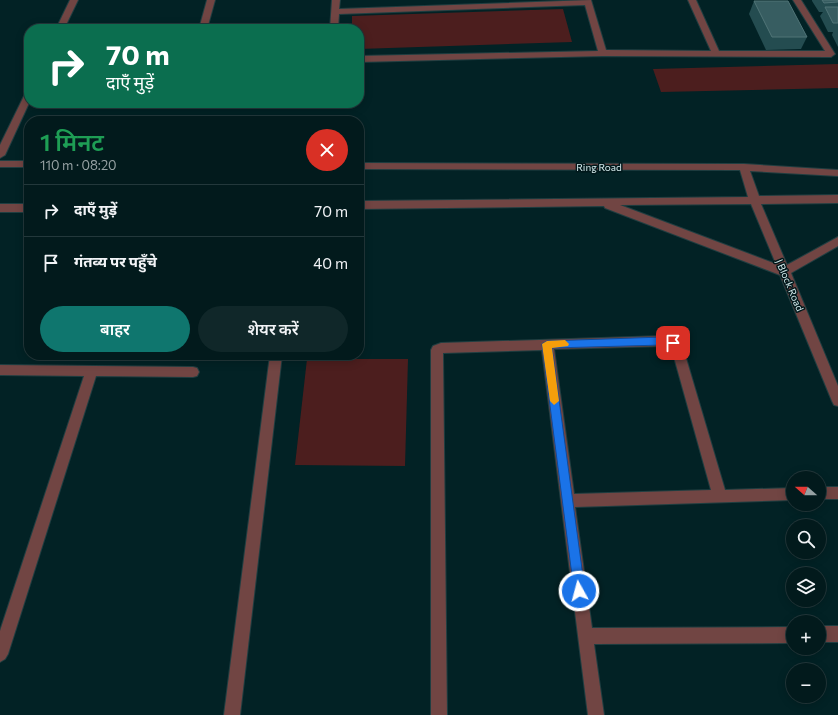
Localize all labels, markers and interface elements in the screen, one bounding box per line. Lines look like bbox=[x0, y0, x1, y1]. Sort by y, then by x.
text: 70 m bbox=[106, 37, 170, 71]
icon: right bbox=[40, 40, 92, 92]
text: दाएँ मुड़ें bbox=[106, 71, 154, 93]
text: 1 मिनट bbox=[40, 127, 104, 156]
button: close bbox=[306, 129, 348, 171]
text: 110 m · 08:20 bbox=[40, 157, 117, 173]
street label: Ring Road bbox=[576, 161, 622, 173]
icon: right bbox=[40, 200, 62, 222]
text: दाएँ मुड़ें bbox=[74, 200, 117, 218]
text: 70 m bbox=[314, 202, 348, 220]
icon: arrive bbox=[40, 252, 62, 274]
text: गंतव्य पर पहुँचे bbox=[74, 252, 157, 270]
text: 40 m bbox=[313, 254, 348, 272]
street label: J Block Road bbox=[774, 257, 806, 313]
button: बाहर bbox=[40, 306, 190, 352]
button: शेयर करें bbox=[198, 306, 348, 352]
pin bbox=[656, 326, 690, 360]
icon: arrive bbox=[662, 332, 684, 354]
north arrow bbox=[786, 471, 826, 511]
map controls bbox=[786, 471, 826, 703]
button: search bbox=[786, 519, 826, 559]
button: layers bbox=[786, 567, 826, 607]
position arrow bbox=[558, 570, 600, 612]
button: + bbox=[786, 615, 826, 655]
button: − bbox=[786, 663, 826, 703]

